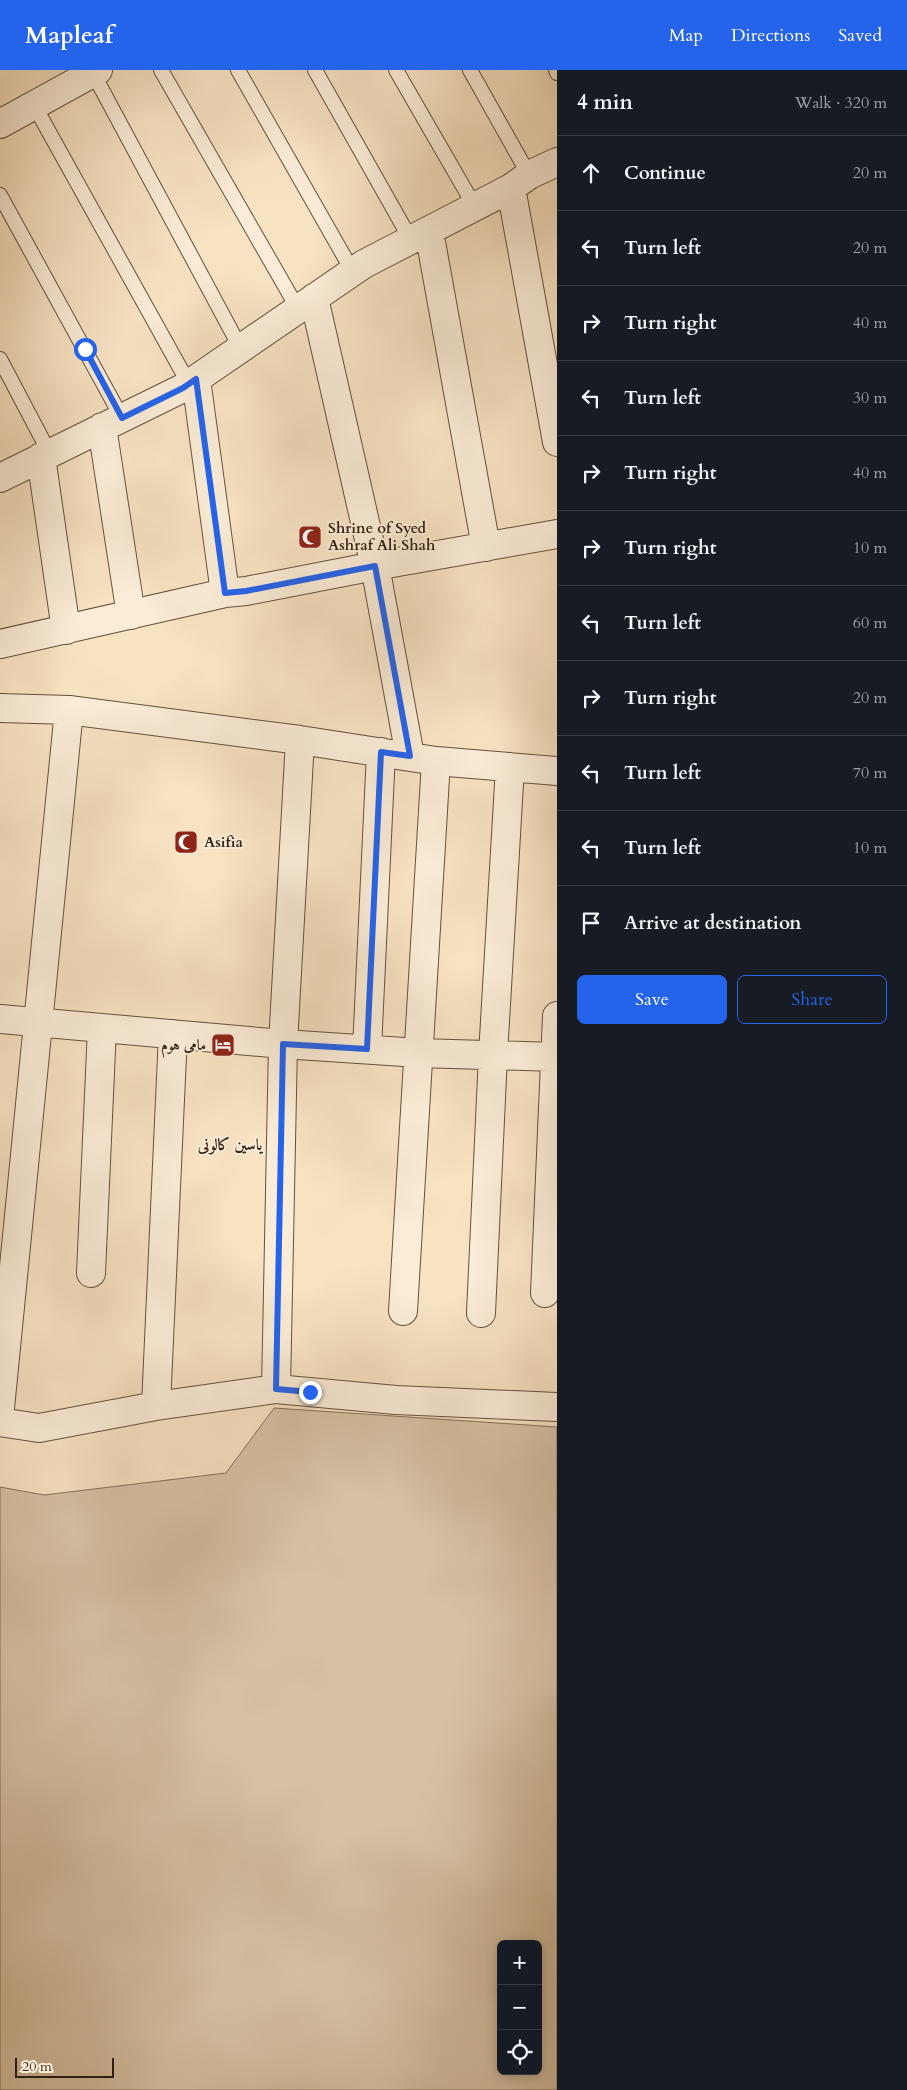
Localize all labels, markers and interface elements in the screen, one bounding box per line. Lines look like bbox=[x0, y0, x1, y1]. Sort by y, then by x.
text: Mapleaf bbox=[25, 19, 113, 52]
text: Map bbox=[669, 23, 703, 48]
text: Directions bbox=[731, 23, 810, 48]
text: Saved bbox=[838, 23, 882, 48]
text: 4 min bbox=[577, 88, 633, 117]
text: Walk · 320 m bbox=[795, 92, 887, 114]
icon: ahead bbox=[577, 159, 605, 187]
text: Continue bbox=[624, 160, 706, 186]
text: 20 m bbox=[853, 162, 887, 184]
icon: left bbox=[577, 234, 605, 262]
text: Turn left bbox=[624, 235, 701, 261]
text: 20 m bbox=[853, 237, 887, 259]
icon: right bbox=[577, 309, 605, 337]
text: Turn right bbox=[624, 310, 716, 336]
text: 40 m bbox=[853, 312, 887, 334]
route start bbox=[74, 338, 97, 361]
icon: left bbox=[577, 384, 605, 412]
text: Turn left bbox=[624, 385, 701, 411]
text: 30 m bbox=[853, 387, 887, 409]
icon: right bbox=[577, 459, 605, 487]
text: Turn right bbox=[624, 460, 716, 486]
text: 40 m bbox=[853, 462, 887, 484]
place label: Shrine of Syed Ashraf Ali Shah bbox=[328, 518, 436, 555]
mosque icon: Shrine of Syed Ashraf Ali Shah bbox=[297, 524, 323, 550]
icon: right bbox=[577, 534, 605, 562]
text: Turn right bbox=[624, 535, 716, 561]
text: 10 m bbox=[853, 537, 887, 559]
icon: left bbox=[577, 609, 605, 637]
text: Turn left bbox=[624, 610, 701, 636]
text: 60 m bbox=[853, 612, 887, 634]
icon: right bbox=[577, 684, 605, 712]
text: Turn right bbox=[624, 685, 716, 711]
text: 20 m bbox=[853, 687, 887, 709]
icon: left bbox=[577, 759, 605, 787]
text: Turn left bbox=[624, 760, 701, 786]
text: 70 m bbox=[853, 762, 887, 784]
mosque icon: Asifia bbox=[173, 829, 199, 855]
place label: Asifia bbox=[204, 832, 244, 852]
icon: left bbox=[577, 834, 605, 862]
text: Turn left bbox=[624, 835, 701, 861]
text: 10 m bbox=[853, 837, 887, 859]
icon: arrive bbox=[577, 909, 605, 937]
text: Arrive at destination bbox=[624, 910, 801, 936]
button: Save bbox=[577, 975, 727, 1024]
button: Share bbox=[737, 975, 887, 1024]
hotel icon: مامی ہوم bbox=[210, 1032, 236, 1058]
place label: مامی ہوم bbox=[161, 1035, 206, 1058]
district label: یاسین کالونی bbox=[197, 1134, 263, 1156]
route end bbox=[299, 1381, 322, 1404]
map controls bbox=[497, 1940, 542, 2075]
button: + bbox=[497, 1940, 542, 1985]
button: − bbox=[497, 1985, 542, 2030]
button: locate bbox=[497, 2030, 542, 2075]
scale bar bbox=[15, 2055, 114, 2078]
text: 20 m bbox=[22, 2057, 52, 2076]

